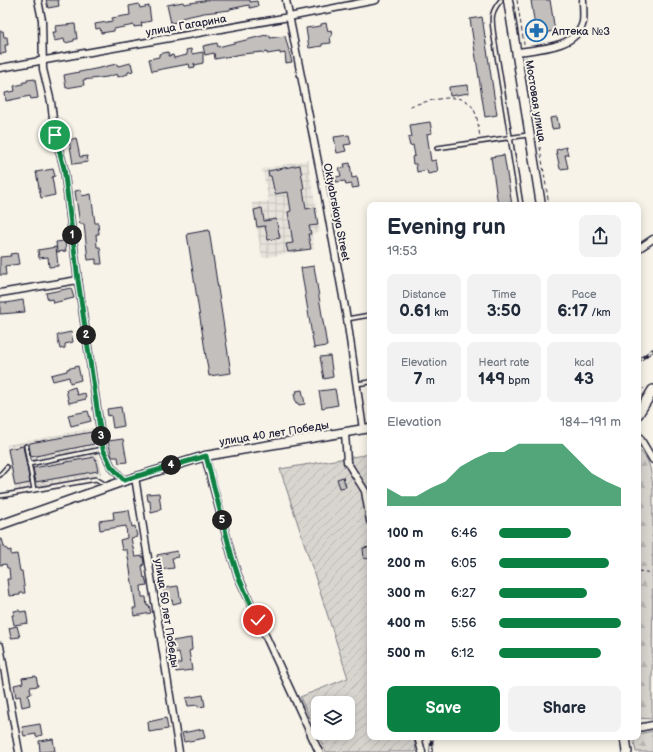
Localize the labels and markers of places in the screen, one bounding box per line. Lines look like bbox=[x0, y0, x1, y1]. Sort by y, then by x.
pharmacy icon: Аптека №3 bbox=[523, 18, 549, 44]
place label: Аптека №3 bbox=[551, 25, 610, 38]
pin bbox=[38, 118, 72, 152]
pin: 1 bbox=[62, 225, 82, 245]
pin: 2 bbox=[76, 325, 96, 345]
pin: 3 bbox=[91, 426, 111, 446]
pin: 4 bbox=[161, 455, 181, 475]
pin: 5 bbox=[212, 510, 232, 530]
pin bbox=[241, 603, 275, 637]

